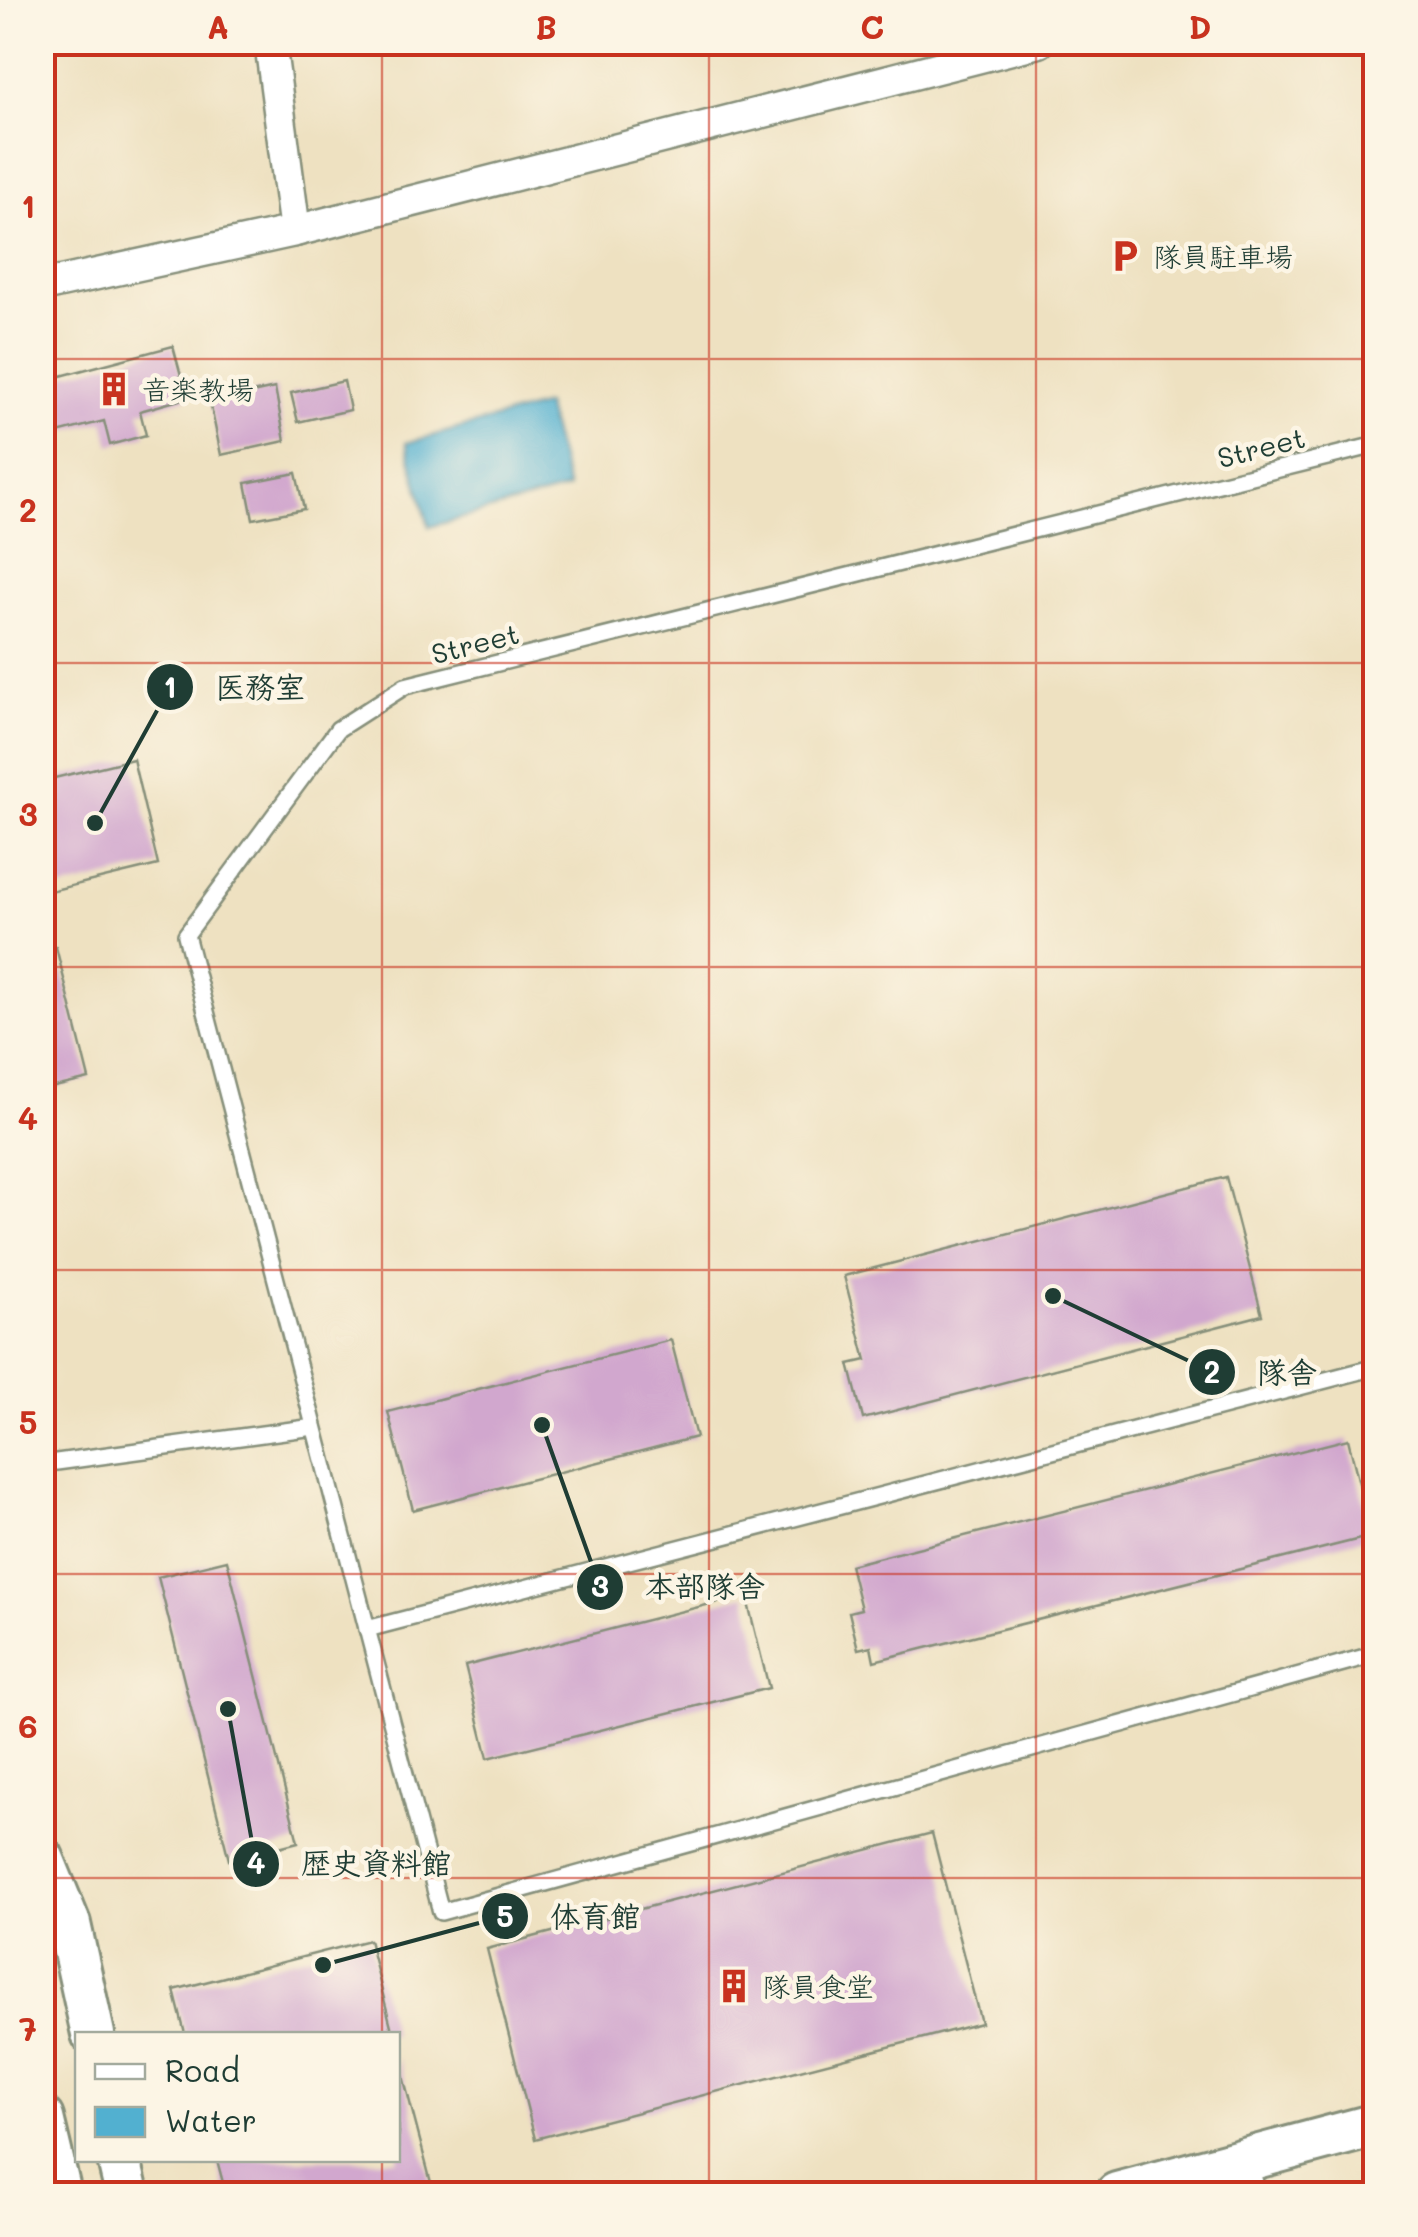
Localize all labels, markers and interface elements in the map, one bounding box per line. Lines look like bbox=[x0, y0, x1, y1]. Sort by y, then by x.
text: A bbox=[207, 5, 229, 47]
text: B bbox=[535, 5, 557, 47]
text: C bbox=[860, 5, 884, 47]
text: D bbox=[1189, 5, 1211, 47]
text: 1 bbox=[21, 184, 35, 226]
parking icon: 隊員駐車場 bbox=[1106, 237, 1144, 275]
place label: 隊員駐車場 bbox=[1153, 238, 1293, 274]
building icon: 音楽教場 bbox=[95, 370, 133, 408]
place label: 音楽教場 bbox=[142, 371, 254, 407]
street label: Street bbox=[1213, 419, 1309, 475]
text: 2 bbox=[19, 488, 37, 530]
street label: Street bbox=[427, 615, 523, 671]
callout: 医務室 bbox=[145, 657, 325, 717]
text: 1 bbox=[163, 666, 177, 706]
text: 医務室 bbox=[215, 666, 305, 706]
text: 3 bbox=[18, 792, 38, 834]
text: 4 bbox=[18, 1096, 38, 1138]
callout: 隊舎 bbox=[1187, 1342, 1337, 1402]
text: 2 bbox=[1204, 1351, 1220, 1391]
text: 隊舎 bbox=[1257, 1351, 1317, 1391]
text: 5 bbox=[19, 1400, 37, 1442]
callout: 本部隊舎 bbox=[575, 1557, 785, 1617]
text: 3 bbox=[591, 1565, 609, 1605]
text: 本部隊舎 bbox=[645, 1565, 765, 1605]
text: 6 bbox=[18, 1704, 38, 1746]
callout: 歴史資料館 bbox=[231, 1834, 471, 1894]
text: 4 bbox=[246, 1842, 266, 1882]
text: 歴史資料館 bbox=[301, 1842, 451, 1882]
callout: 体育館 bbox=[480, 1886, 660, 1946]
text: 5 bbox=[496, 1895, 514, 1935]
text: 体育館 bbox=[550, 1895, 640, 1935]
building icon: 隊員食堂 bbox=[715, 1967, 753, 2005]
place label: 隊員食堂 bbox=[762, 1968, 874, 2004]
text: 7 bbox=[19, 2007, 37, 2049]
legend bbox=[75, 2032, 400, 2162]
text: Road bbox=[165, 2050, 240, 2090]
text: Water bbox=[165, 2100, 257, 2140]

